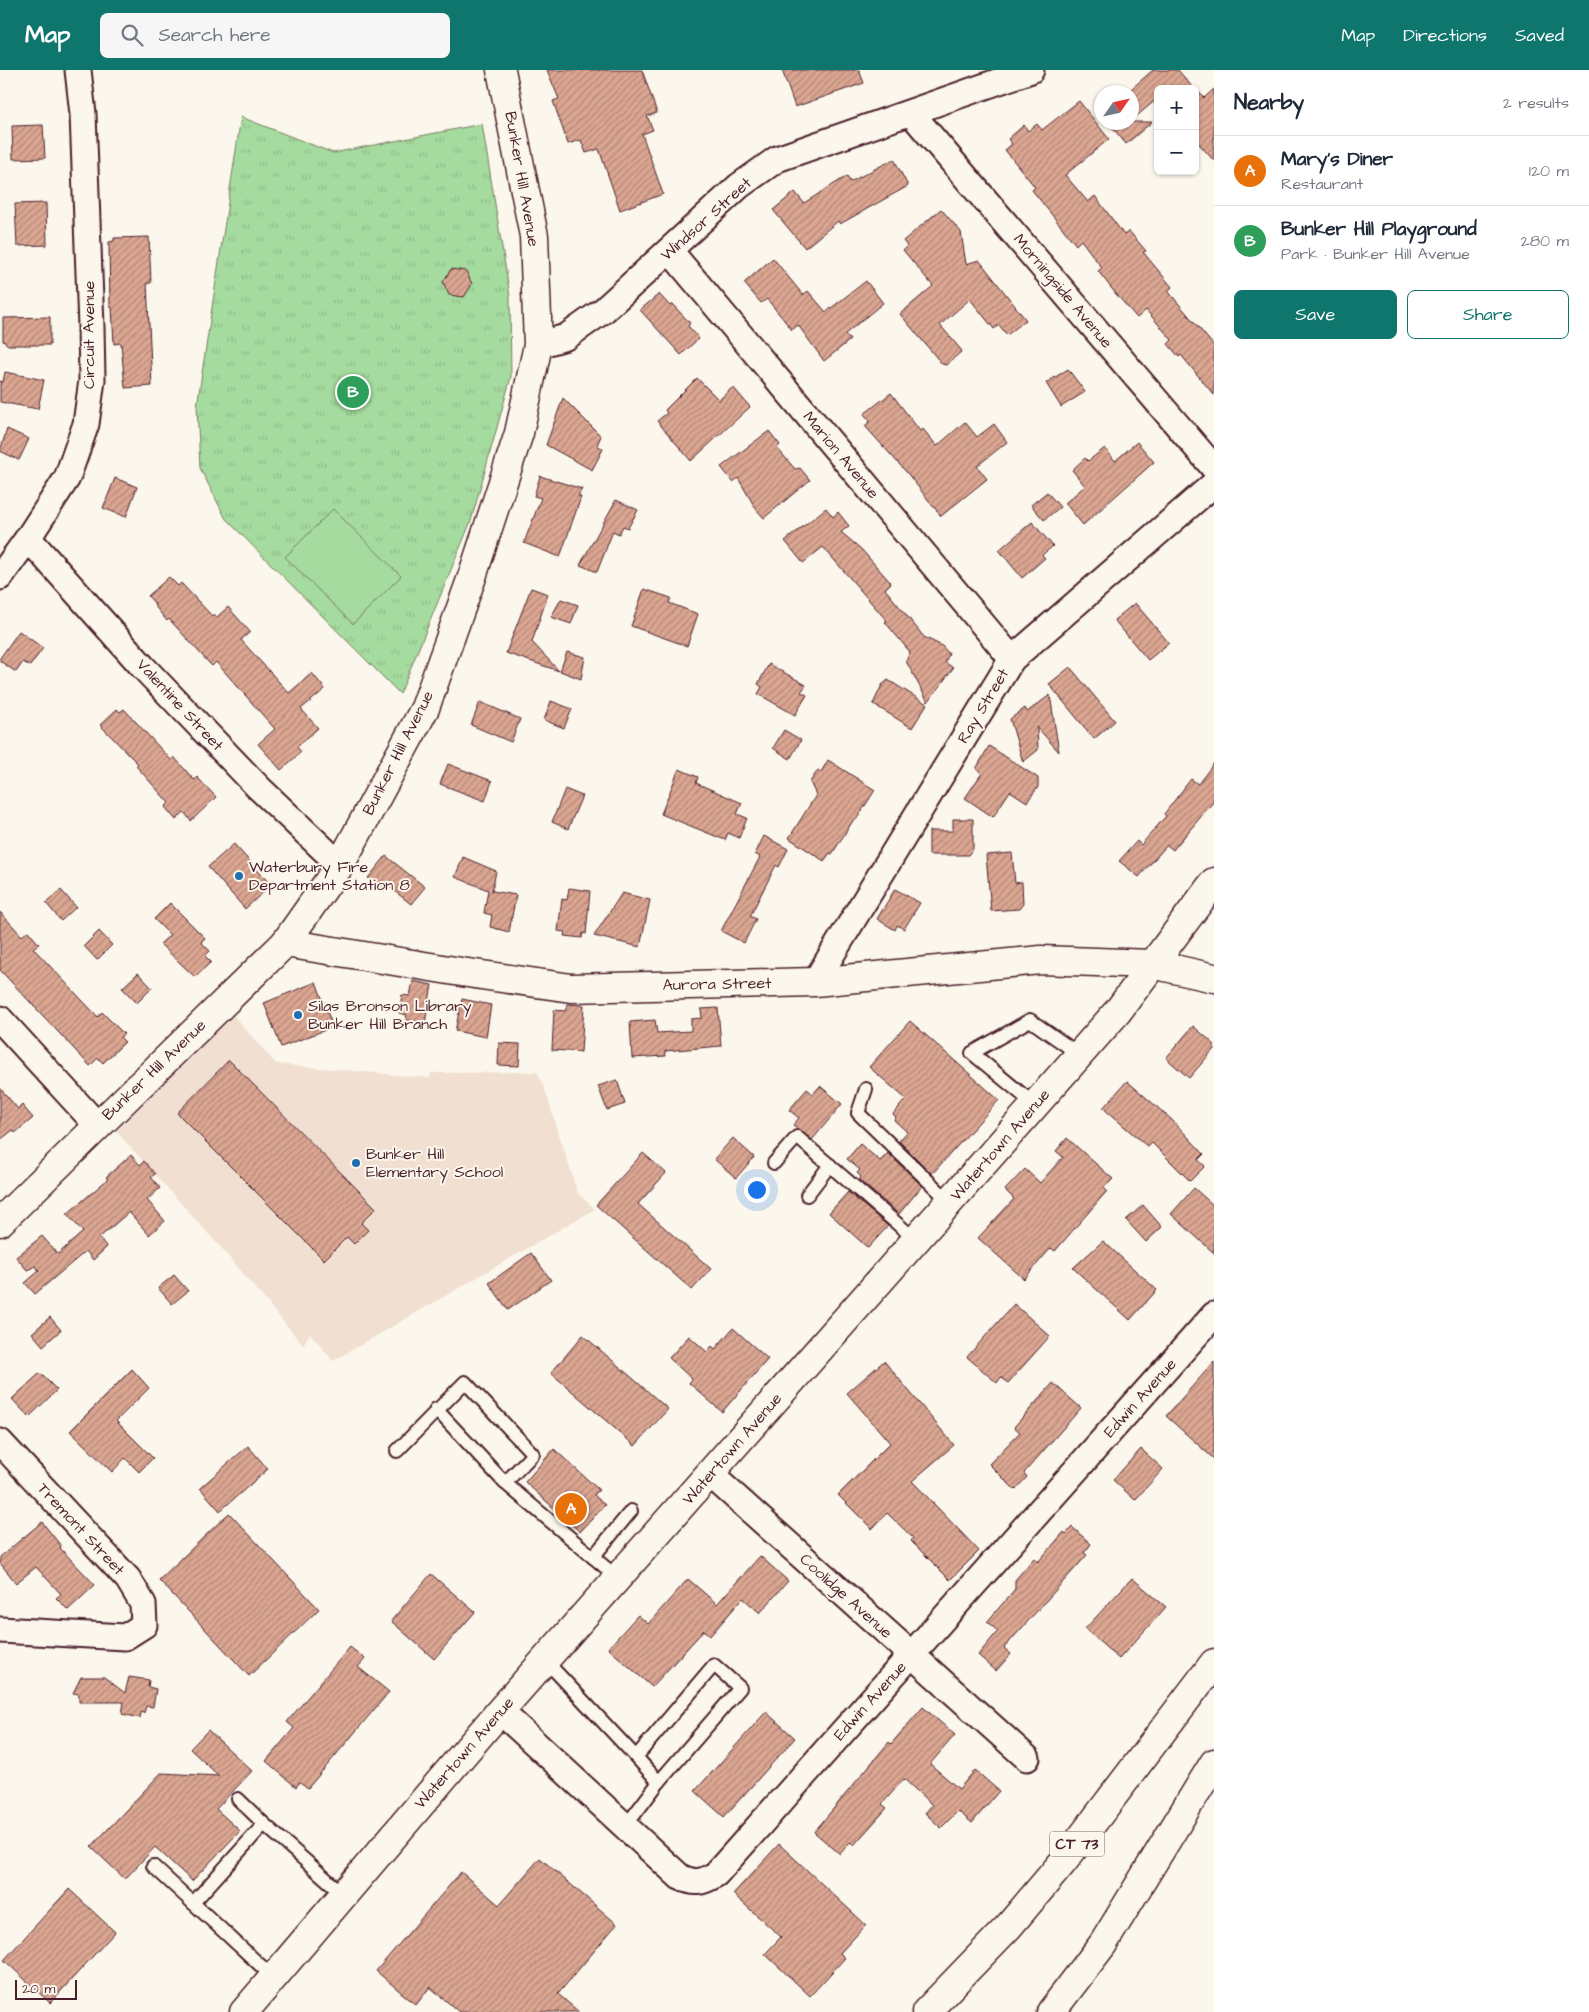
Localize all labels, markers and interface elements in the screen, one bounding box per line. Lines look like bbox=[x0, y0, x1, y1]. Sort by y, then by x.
search box bbox=[100, 13, 450, 58]
text: Map bbox=[25, 18, 70, 52]
icon: search bbox=[118, 21, 146, 49]
text: Search here bbox=[158, 22, 271, 49]
text: Map bbox=[1341, 23, 1375, 48]
text: Directions bbox=[1403, 23, 1487, 48]
text: Saved bbox=[1515, 23, 1564, 48]
north arrow bbox=[1094, 85, 1139, 130]
map controls bbox=[1154, 85, 1199, 175]
button: + bbox=[1154, 85, 1199, 130]
text: Nearby bbox=[1234, 88, 1304, 117]
text: 2 results bbox=[1503, 92, 1569, 114]
street label: Bunker Hill Avenue bbox=[499, 110, 545, 249]
button: − bbox=[1154, 130, 1199, 175]
text: Mary's Diner bbox=[1281, 146, 1393, 173]
text: A bbox=[1245, 160, 1255, 182]
text: 120 m bbox=[1529, 160, 1569, 182]
street label: Windsor Street bbox=[656, 172, 757, 266]
text: Restaurant bbox=[1281, 173, 1363, 195]
text: Bunker Hill Playground bbox=[1281, 216, 1477, 243]
street label: Morningside Avenue bbox=[1008, 229, 1118, 354]
text: B bbox=[1244, 230, 1256, 252]
text: 280 m bbox=[1521, 230, 1569, 252]
text: Park · Bunker Hill Avenue bbox=[1281, 243, 1470, 265]
street label: Circuit Avenue bbox=[78, 281, 100, 389]
button: Save bbox=[1234, 290, 1397, 339]
button: Share bbox=[1407, 290, 1569, 339]
pin: B bbox=[337, 373, 369, 411]
street label: Marion Avenue bbox=[798, 407, 884, 504]
street label: Valentine Street bbox=[131, 654, 229, 756]
street label: Ray Street bbox=[952, 664, 1015, 748]
street label: Bunker Hill Avenue bbox=[357, 687, 439, 819]
place label: Waterbury Fire Department Station 8 bbox=[249, 856, 410, 896]
marker: Waterbury Fire Department Station 8 bbox=[233, 870, 245, 882]
street label: Aurora Street bbox=[662, 972, 772, 996]
place label: Silas Bronson Library Bunker Hill Branch bbox=[308, 995, 472, 1035]
marker: Silas Bronson Library Bunker Hill Branch bbox=[292, 1009, 304, 1021]
street label: Bunker Hill Avenue bbox=[97, 1014, 211, 1125]
street label: Watertown Avenue bbox=[945, 1084, 1055, 1206]
place label: Bunker Hill Elementary School bbox=[366, 1143, 503, 1184]
marker: Bunker Hill Elementary School bbox=[350, 1157, 362, 1169]
your location bbox=[744, 1177, 770, 1203]
street label: Edwin Avenue bbox=[1099, 1353, 1182, 1442]
street label: Watertown Avenue bbox=[677, 1388, 787, 1510]
street label: Tremont Street bbox=[32, 1478, 130, 1580]
pin: A bbox=[555, 1490, 587, 1528]
street label: Coolidge Avenue bbox=[794, 1548, 897, 1645]
street label: Edwin Avenue bbox=[829, 1656, 912, 1745]
street label: Watertown Avenue bbox=[409, 1692, 519, 1814]
road number: CT 73 bbox=[1050, 1832, 1104, 1856]
scale bar bbox=[15, 1977, 78, 2000]
text: 20 m bbox=[22, 1979, 55, 1999]

